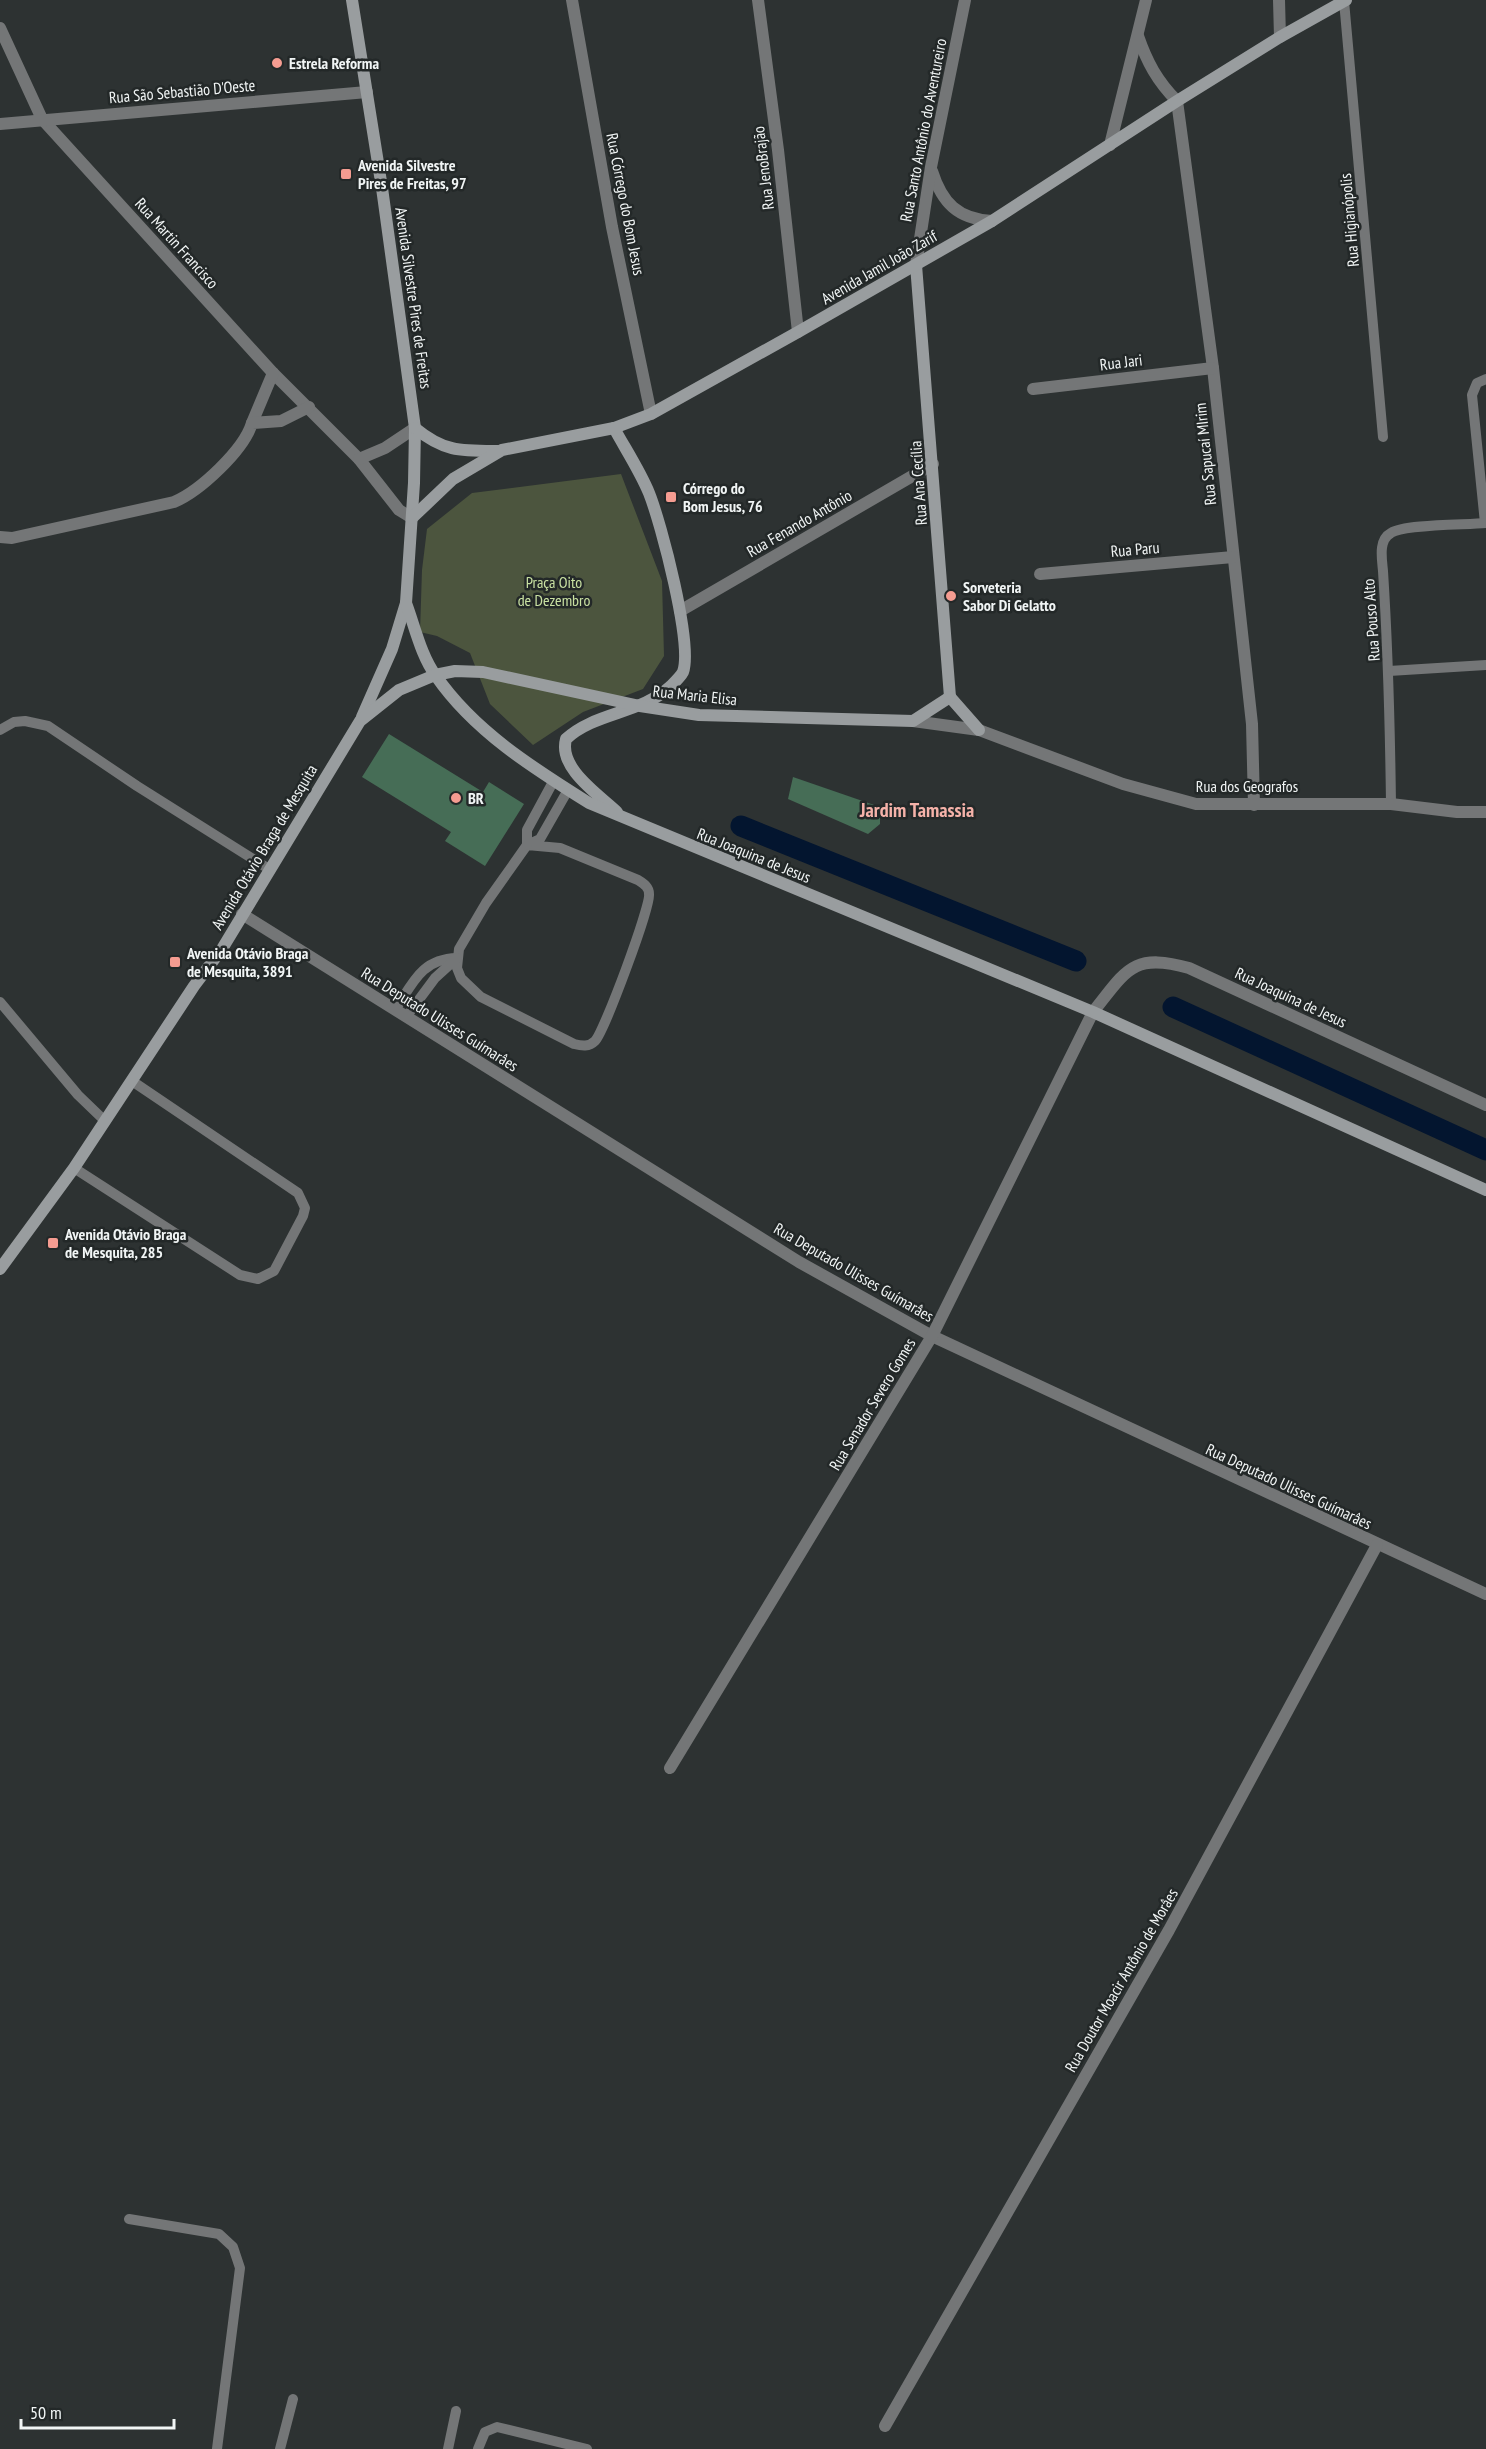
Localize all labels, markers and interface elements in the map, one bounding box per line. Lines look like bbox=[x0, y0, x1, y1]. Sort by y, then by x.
street label: Rua Santo Antônio do Aventureiro bbox=[895, 37, 951, 223]
place label: Estrela Reforma bbox=[289, 53, 379, 73]
marker: Estrela Reforma bbox=[270, 56, 284, 70]
street label: Rua São Sebastião D'Oeste bbox=[108, 75, 256, 107]
street label: Rua JenoBrajão bbox=[748, 125, 778, 211]
street label: Rua Córrego do Bom Jesus bbox=[602, 131, 650, 277]
place label: Avenida Silvestre Pires de Freitas, 97 bbox=[357, 155, 467, 193]
marker: Avenida Silvestre Pires de Freitas, 97 bbox=[339, 167, 353, 181]
street label: Rua Higianópolis bbox=[1335, 172, 1363, 268]
street label: Rua Martin Francisco bbox=[131, 193, 223, 293]
street label: Avenida Silvestre Pires de Freitas bbox=[391, 206, 437, 390]
street label: Avenida Jamil João Zarif bbox=[817, 225, 941, 308]
street label: Rua Jari bbox=[1099, 349, 1143, 375]
street label: Rua Sapucaí MIrim bbox=[1190, 402, 1220, 506]
street label: Rua Ana Cecília bbox=[905, 440, 931, 526]
place label: Córrego do Bom Jesus, 76 bbox=[683, 478, 763, 516]
street label: Rua Fenando Antônio bbox=[743, 485, 855, 561]
marker: Córrego do Bom Jesus, 76 bbox=[664, 490, 678, 504]
street label: Rua Paru bbox=[1110, 537, 1160, 561]
park label: Praça Oito de Dezembro bbox=[518, 572, 590, 610]
place label: Sorveteria Sabor Di Gelatto bbox=[963, 577, 1056, 615]
street label: Rua Pouso Alto bbox=[1358, 578, 1384, 662]
marker: Sorveteria Sabor Di Gelatto bbox=[944, 589, 958, 603]
street label: Rua Maria Elisa bbox=[652, 681, 738, 709]
street label: Avenida Otávio Braga de Mesquita bbox=[207, 761, 321, 933]
street label: Rua dos Geografos bbox=[1196, 776, 1298, 796]
place label: BR bbox=[468, 788, 484, 808]
marker: BR bbox=[449, 791, 463, 805]
district label: Jardim Tamassia bbox=[859, 797, 974, 823]
street label: Rua Joaquina de Jesus bbox=[694, 823, 814, 887]
place label: Avenida Otávio Braga de Mesquita, 3891 bbox=[186, 943, 309, 981]
marker: Avenida Otávio Braga de Mesquita, 3891 bbox=[168, 955, 182, 969]
street label: Rua Joaquina de Jesus bbox=[1232, 962, 1350, 1032]
street label: Rua Deputado Ulisses Guímarâes bbox=[358, 963, 522, 1075]
street label: Rua Deputado Ulisses Guímarâes bbox=[771, 1218, 937, 1326]
place label: Avenida Otávio Braga de Mesquita, 285 bbox=[64, 1224, 187, 1262]
marker: Avenida Otávio Braga de Mesquita, 285 bbox=[46, 1236, 60, 1250]
street label: Rua Senador Severo Gomes bbox=[825, 1334, 919, 1474]
street label: Rua Deputado Ulisses Guímarâes bbox=[1203, 1439, 1375, 1533]
street label: Rua Doutor Moacir Antônio de Morâes bbox=[1060, 1884, 1182, 2076]
scale bar bbox=[21, 2392, 174, 2430]
text: 50 m bbox=[30, 2401, 62, 2424]

